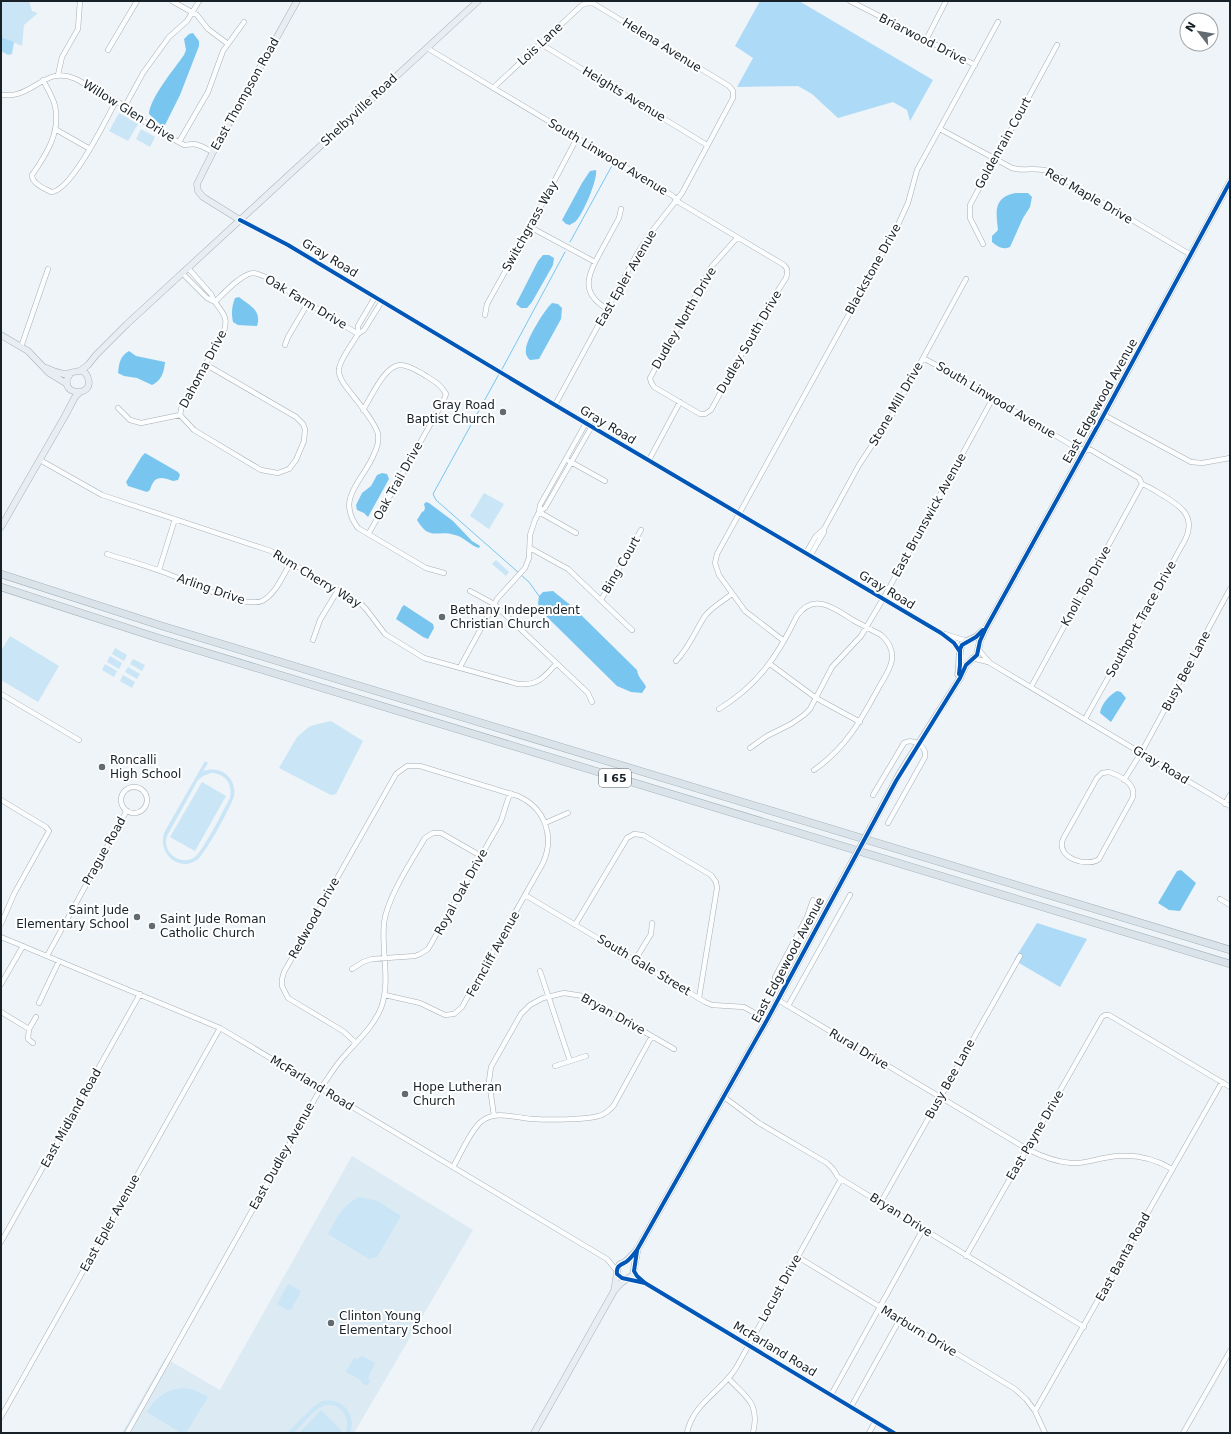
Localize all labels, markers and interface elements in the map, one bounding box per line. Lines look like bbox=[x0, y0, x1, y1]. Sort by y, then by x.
street label: Briarwood Drive bbox=[877, 11, 969, 67]
north arrow bbox=[1179, 12, 1219, 52]
street label: Helena Avenue bbox=[620, 15, 704, 75]
street label: Lois Lane bbox=[515, 20, 565, 68]
text: N bbox=[1183, 20, 1199, 34]
street label: East Thompson Road bbox=[208, 35, 282, 153]
street label: Heights Avenue bbox=[580, 64, 668, 124]
street label: Shelbyville Road bbox=[318, 71, 400, 149]
street label: Willow Glen Drive bbox=[80, 77, 178, 145]
street label: Goldenrain Court bbox=[972, 94, 1034, 191]
street label: South Linwood Avenue bbox=[546, 116, 670, 198]
street label: Red Maple Drive bbox=[1043, 165, 1135, 227]
street label: Switchgrass Way bbox=[499, 178, 561, 274]
street label: Blackstone Drive bbox=[842, 221, 904, 317]
street label: East Epler Avenue bbox=[593, 227, 659, 329]
street label: Gray Road bbox=[300, 236, 360, 280]
street label: Dudley North Drive bbox=[649, 265, 719, 371]
street label: Oak Farm Drive bbox=[263, 272, 349, 332]
street label: Dudley South Drive bbox=[714, 288, 784, 396]
street label: Dahoma Drive bbox=[177, 328, 229, 410]
street label: East Edgewood Avenue bbox=[1060, 336, 1140, 466]
street label: South Linwood Avenue bbox=[934, 359, 1058, 441]
street label: Stone Mill Drive bbox=[866, 360, 926, 448]
place label: Gray Road Baptist Church bbox=[407, 398, 495, 426]
street label: Gray Road bbox=[578, 403, 638, 447]
marker: Gray Road Baptist Church bbox=[498, 407, 508, 417]
street label: Oak Trail Drive bbox=[371, 439, 425, 523]
street label: East Brunswick Avenue bbox=[889, 451, 969, 579]
street label: Bing Court bbox=[599, 534, 643, 596]
street label: Knoll Top Drive bbox=[1058, 544, 1114, 628]
street label: Rum Cherry Way bbox=[270, 547, 364, 611]
street label: Southport Trace Drive bbox=[1103, 558, 1179, 680]
street label: Gray Road bbox=[857, 568, 917, 612]
street label: Arling Drive bbox=[175, 571, 247, 607]
place label: Bethany Independent Christian Church bbox=[450, 603, 580, 631]
marker: Bethany Independent Christian Church bbox=[437, 612, 447, 622]
street label: Busy Bee Lane bbox=[1159, 628, 1213, 714]
street label: Gray Road bbox=[1131, 743, 1191, 787]
place label: Roncalli High School bbox=[110, 753, 181, 781]
marker: Roncalli High School bbox=[97, 762, 107, 772]
road number: I 65 bbox=[599, 769, 631, 787]
street label: Prague Road bbox=[79, 814, 129, 888]
street label: Royal Oak Drive bbox=[432, 846, 490, 938]
street label: Redwood Drive bbox=[286, 875, 342, 961]
street label: East Edgewood Avenue bbox=[749, 895, 827, 1025]
place label: Saint Jude Elementary School bbox=[16, 903, 129, 931]
street label: Ferncliff Avenue bbox=[464, 909, 522, 999]
marker: Saint Jude Elementary School bbox=[132, 912, 142, 922]
place label: Saint Jude Roman Catholic Church bbox=[160, 912, 266, 940]
marker: Saint Jude Roman Catholic Church bbox=[147, 921, 157, 931]
street label: South Gale Street bbox=[595, 932, 693, 999]
street label: Bryan Drive bbox=[579, 991, 647, 1037]
street label: Rural Drive bbox=[827, 1026, 891, 1072]
street label: Busy Bee Lane bbox=[922, 1037, 978, 1121]
street label: McFarland Road bbox=[268, 1053, 356, 1113]
street label: East Midland Road bbox=[38, 1066, 104, 1170]
place label: Hope Lutheran Church bbox=[413, 1080, 502, 1108]
street label: East Payne Drive bbox=[1004, 1087, 1066, 1183]
marker: Hope Lutheran Church bbox=[400, 1089, 410, 1099]
street label: East Dudley Avenue bbox=[247, 1100, 317, 1212]
street label: East Epler Avenue bbox=[77, 1172, 143, 1274]
street label: Bryan Drive bbox=[867, 1190, 935, 1240]
street label: East Banta Road bbox=[1093, 1210, 1153, 1304]
street label: Locust Drive bbox=[756, 1252, 804, 1324]
street label: Marburn Drive bbox=[879, 1303, 959, 1359]
place label: Clinton Young Elementary School bbox=[339, 1309, 452, 1337]
marker: Clinton Young Elementary School bbox=[326, 1318, 336, 1328]
street label: McFarland Road bbox=[731, 1319, 819, 1379]

